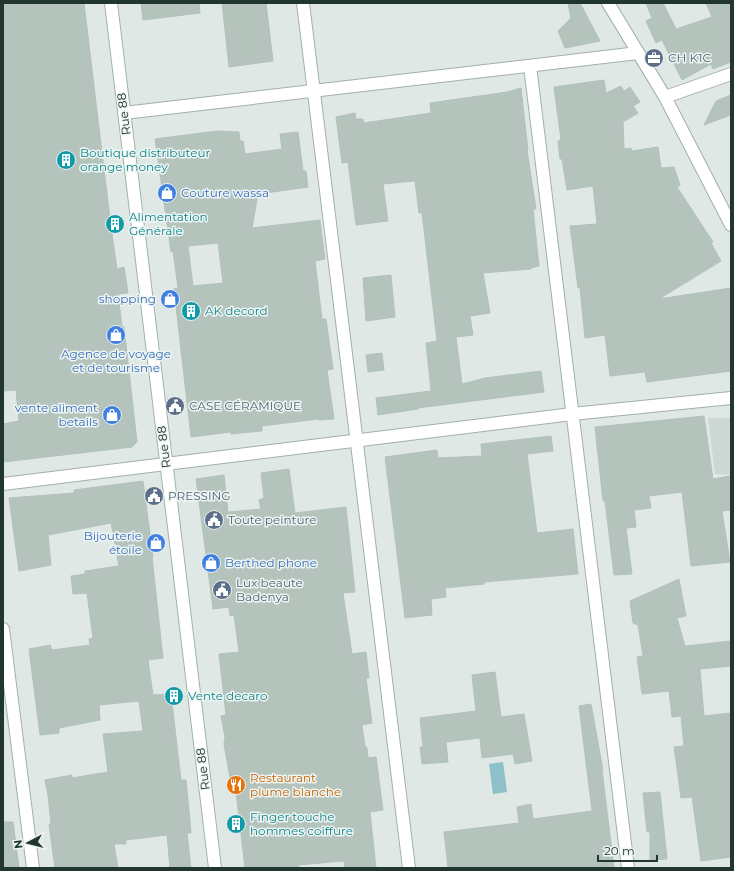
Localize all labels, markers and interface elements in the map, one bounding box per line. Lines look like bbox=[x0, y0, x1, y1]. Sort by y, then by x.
office icon: CH K1C bbox=[643, 47, 665, 69]
place label: CH K1C bbox=[668, 50, 712, 65]
street label: Rue 88 bbox=[113, 92, 134, 136]
place label: Boutique distributeur orange money bbox=[80, 145, 211, 174]
building icon: Boutique distributeur orange money bbox=[55, 149, 77, 171]
shop icon: Couture wassa bbox=[156, 182, 178, 204]
place label: Couture wassa bbox=[181, 185, 269, 200]
place label: Alimentation Générale bbox=[129, 209, 208, 238]
building icon: Alimentation Générale bbox=[104, 213, 126, 235]
shop icon: shopping bbox=[159, 288, 181, 310]
place label: shopping bbox=[99, 291, 156, 306]
building icon: AK decord bbox=[180, 300, 202, 322]
place label: AK decord bbox=[205, 303, 268, 318]
shop icon: Agence de voyage et de tourisme bbox=[105, 324, 127, 346]
place label: Agence de voyage et de tourisme bbox=[61, 346, 171, 375]
public building icon: CASE CÉRAMIQUE bbox=[164, 395, 186, 417]
place label: CASE CÉRAMIQUE bbox=[189, 398, 301, 413]
place label: vente aliment betails bbox=[15, 400, 98, 429]
shop icon: vente aliment betails bbox=[101, 404, 123, 426]
street label: Rue 88 bbox=[153, 425, 174, 469]
public building icon: PRESSING bbox=[143, 485, 165, 507]
place label: PRESSING bbox=[168, 488, 231, 503]
public building icon: Toute peinture bbox=[203, 509, 225, 531]
place label: Toute peinture bbox=[228, 512, 316, 527]
place label: Bijouterie étoile bbox=[84, 528, 142, 557]
shop icon: Bijouterie étoile bbox=[145, 532, 167, 554]
shop icon: Berthed phone bbox=[200, 552, 222, 574]
place label: Berthed phone bbox=[225, 555, 317, 570]
place label: Lux beaute Badenya bbox=[236, 575, 303, 604]
public building icon: Lux beaute Badenya bbox=[211, 579, 233, 601]
building icon: Vente decaro bbox=[163, 685, 185, 707]
place label: Vente decaro bbox=[188, 688, 268, 703]
street label: Rue 88 bbox=[192, 747, 213, 791]
place label: Restaurant plume blanche bbox=[250, 770, 341, 799]
restaurant icon: Restaurant plume blanche bbox=[225, 774, 247, 796]
place label: Finger touche hommes coiffure bbox=[250, 809, 353, 838]
building icon: Finger touche hommes coiffure bbox=[225, 813, 247, 835]
north arrow bbox=[8, 823, 48, 863]
scale bar bbox=[598, 837, 657, 863]
text: N bbox=[11, 839, 26, 849]
text: 20 m bbox=[604, 843, 635, 858]

